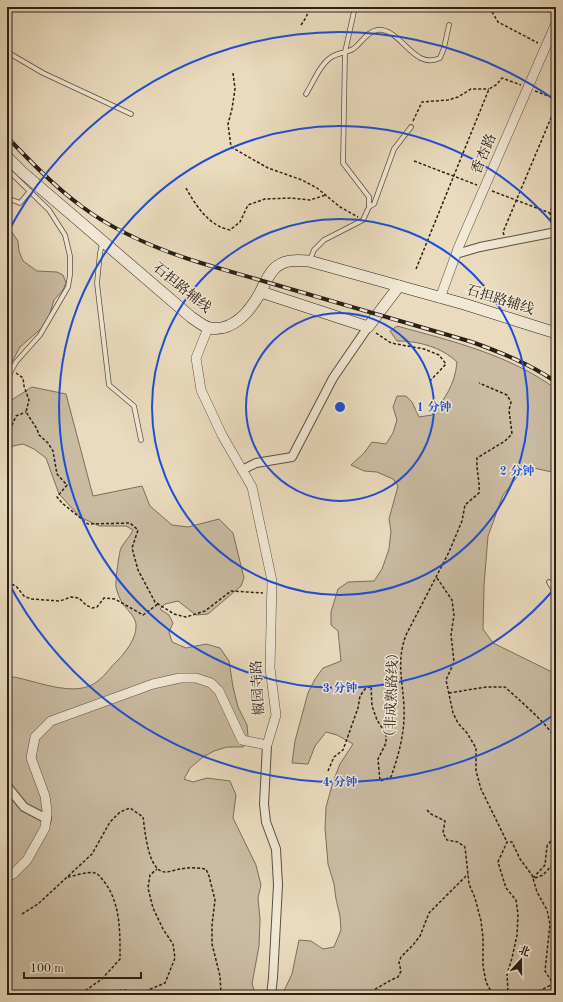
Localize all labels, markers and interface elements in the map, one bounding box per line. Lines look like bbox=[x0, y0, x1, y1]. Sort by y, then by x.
street label: 香杏路 bbox=[468, 132, 499, 176]
street label: 石担路辅线 bbox=[150, 260, 214, 315]
street label: 石担路辅线 bbox=[464, 282, 536, 317]
centre of rings bbox=[333, 400, 347, 414]
text: 1 分钟 bbox=[417, 400, 451, 414]
text: 2 分钟 bbox=[500, 464, 534, 478]
street label: （非成熟路线） bbox=[382, 646, 401, 744]
street label: 椒园寺路 bbox=[249, 660, 266, 716]
text: 3 分钟 bbox=[323, 681, 357, 695]
text: 4 分钟 bbox=[323, 775, 357, 789]
north arrow bbox=[501, 940, 541, 980]
text: 北 bbox=[517, 944, 532, 959]
scale bar bbox=[24, 954, 141, 980]
text: 100 m bbox=[30, 963, 64, 975]

